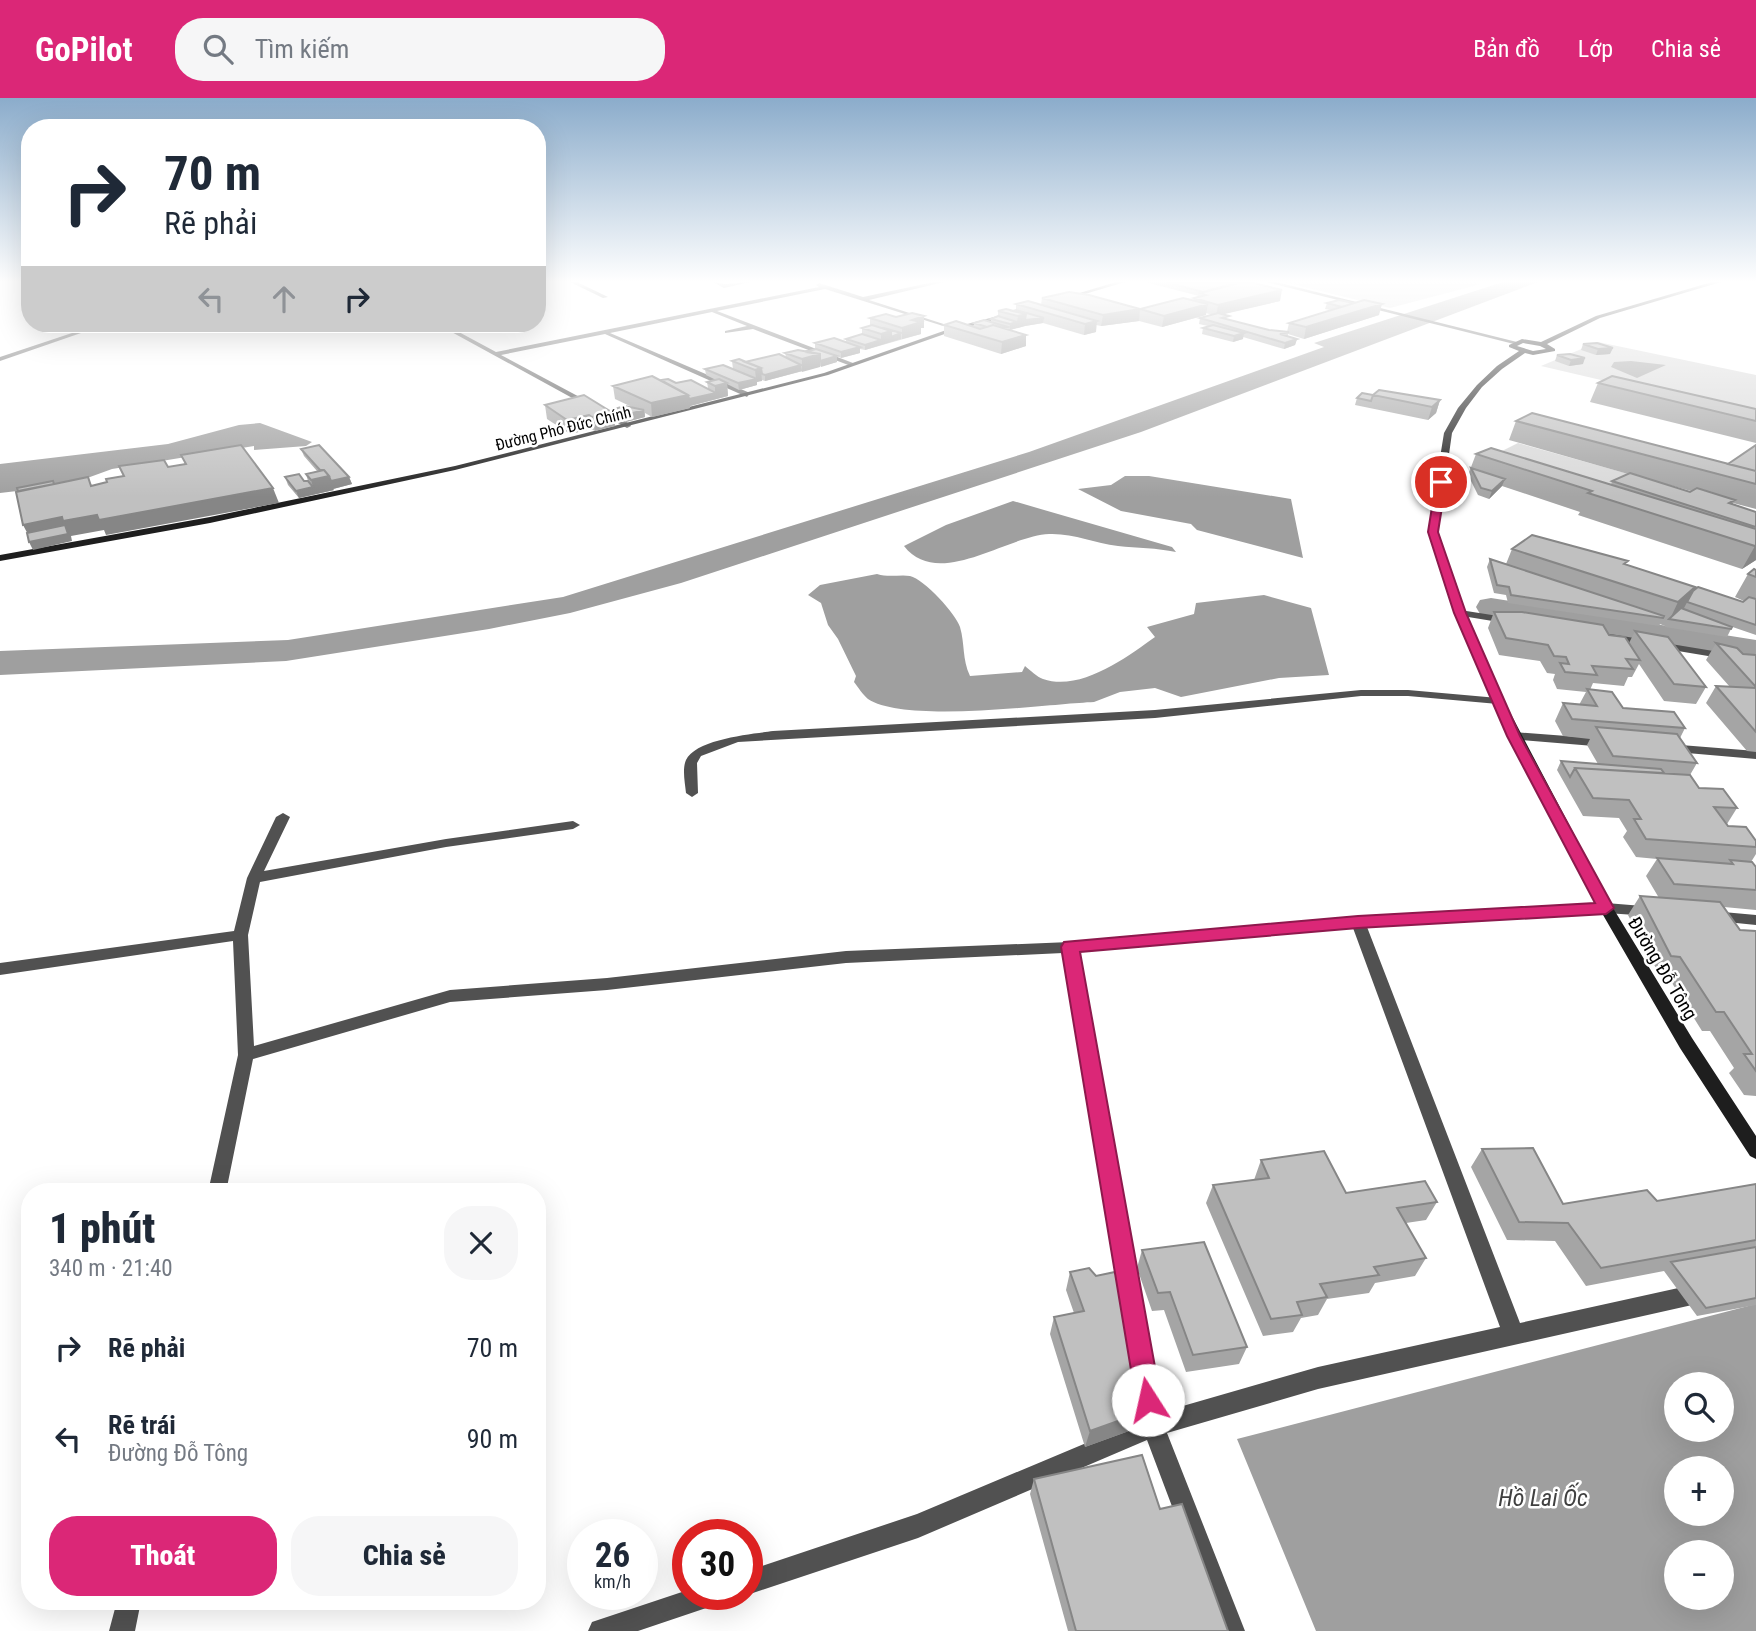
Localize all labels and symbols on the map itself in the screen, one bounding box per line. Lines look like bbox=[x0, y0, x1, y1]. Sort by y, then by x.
street label: Đường Phó Đức Chính bbox=[493, 402, 633, 455]
pin bbox=[1411, 452, 1471, 512]
street label: Đường Đỗ Tông bbox=[1623, 913, 1702, 1024]
position arrow bbox=[1111, 1363, 1185, 1437]
water label: Hồ Lai Ốc bbox=[1498, 1482, 1588, 1512]
speed limit sign: 30 bbox=[672, 1519, 763, 1610]

